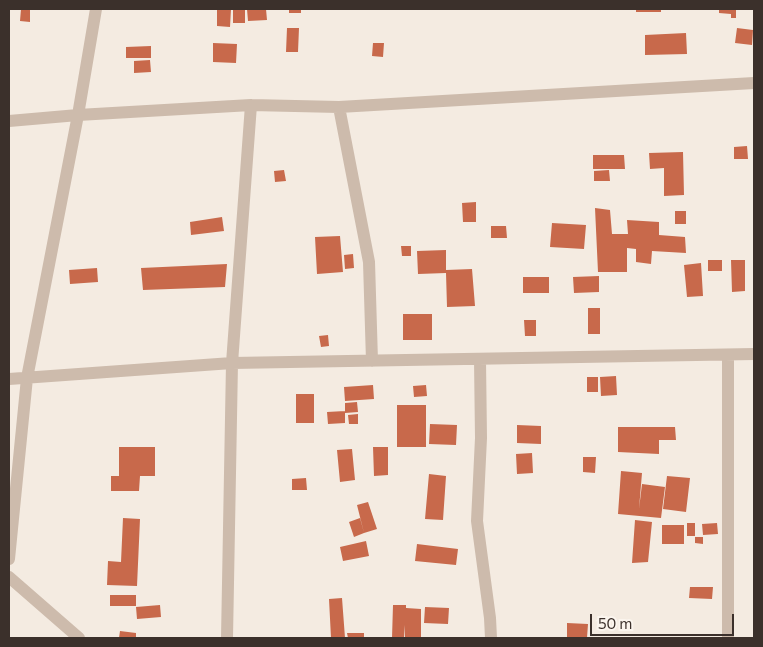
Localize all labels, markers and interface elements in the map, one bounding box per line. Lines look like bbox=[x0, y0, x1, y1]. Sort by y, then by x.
scale bar bbox=[593, 604, 737, 636]
text: 50 m bbox=[598, 614, 632, 632]

